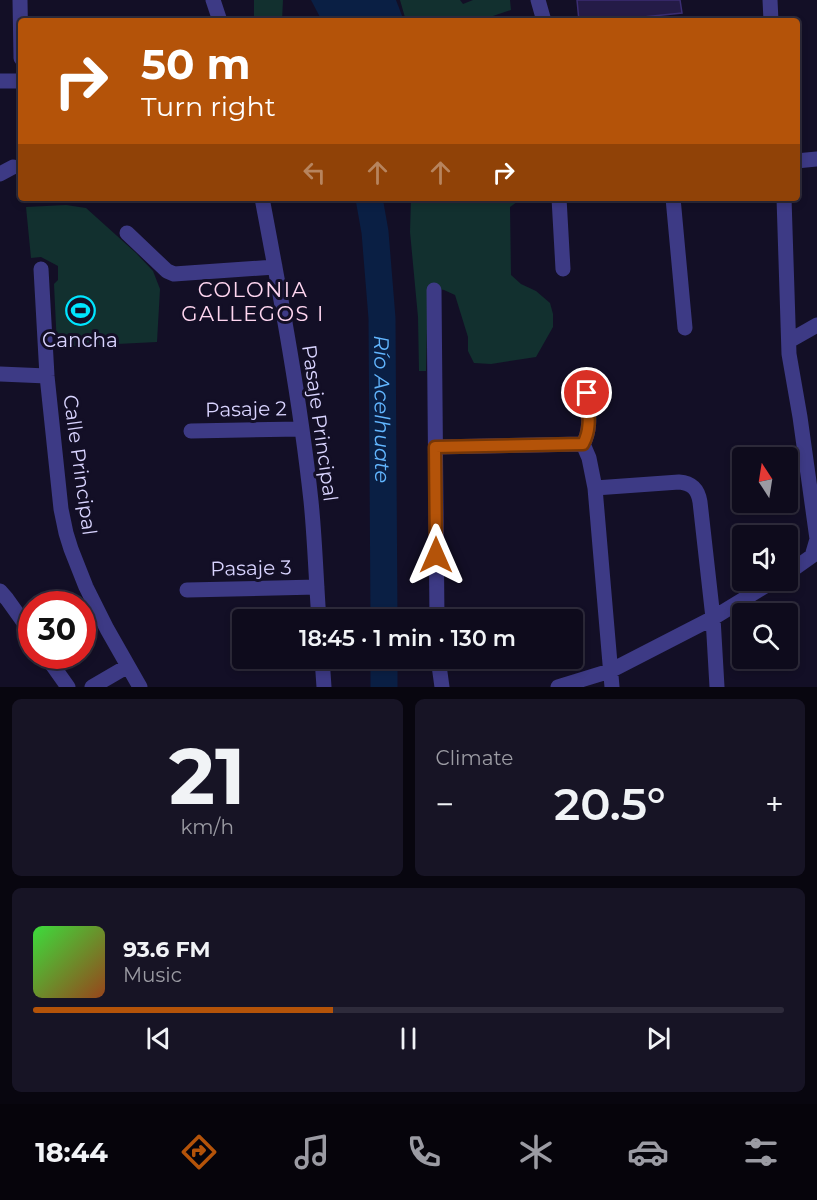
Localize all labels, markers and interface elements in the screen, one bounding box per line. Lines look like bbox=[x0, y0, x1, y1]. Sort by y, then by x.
text: 50 m bbox=[141, 38, 250, 90]
icon: right bbox=[42, 42, 120, 120]
text: Turn right bbox=[141, 90, 276, 123]
icon: left bbox=[298, 156, 331, 189]
icon: ahead bbox=[361, 156, 394, 189]
icon: ahead bbox=[424, 156, 457, 189]
icon: right bbox=[487, 156, 520, 189]
district label: COLONIA GALLEGOS I bbox=[181, 277, 325, 326]
sports icon: Cancha bbox=[64, 294, 96, 326]
place label: Cancha bbox=[42, 328, 118, 352]
water label: Río Acelhuate bbox=[370, 335, 396, 483]
street label: Pasaje Principal bbox=[297, 343, 343, 503]
pin bbox=[561, 367, 612, 418]
icon: arrive bbox=[570, 376, 603, 409]
street label: Calle Principal bbox=[58, 393, 102, 537]
street label: Pasaje 2 bbox=[205, 396, 287, 422]
north arrow bbox=[732, 447, 798, 513]
map controls bbox=[732, 447, 798, 669]
position arrow bbox=[404, 523, 468, 587]
button: sound bbox=[732, 525, 798, 591]
street label: Pasaje 3 bbox=[210, 555, 292, 581]
speed limit sign: 30 bbox=[18, 591, 96, 669]
button: search bbox=[732, 603, 798, 669]
text: 18:45 · 1 min · 130 m bbox=[299, 625, 516, 652]
text: 21 bbox=[169, 728, 246, 824]
text: Climate bbox=[436, 746, 513, 770]
text: 20.5° bbox=[554, 776, 666, 831]
text: − bbox=[436, 784, 454, 824]
text: + bbox=[765, 784, 784, 824]
text: km/h bbox=[181, 815, 234, 839]
text: 93.6 FM bbox=[123, 936, 211, 963]
text: Music bbox=[123, 963, 182, 987]
icon: previous bbox=[142, 1022, 175, 1055]
icon: pause bbox=[392, 1022, 425, 1055]
icon: next bbox=[642, 1022, 675, 1055]
icon: directions bbox=[178, 1131, 220, 1173]
icon: music bbox=[291, 1131, 333, 1173]
icon: phone bbox=[403, 1131, 445, 1173]
icon: climate bbox=[515, 1131, 557, 1173]
icon: car bbox=[627, 1131, 669, 1173]
icon: filters bbox=[740, 1131, 782, 1173]
text: 18:44 bbox=[35, 1136, 108, 1169]

